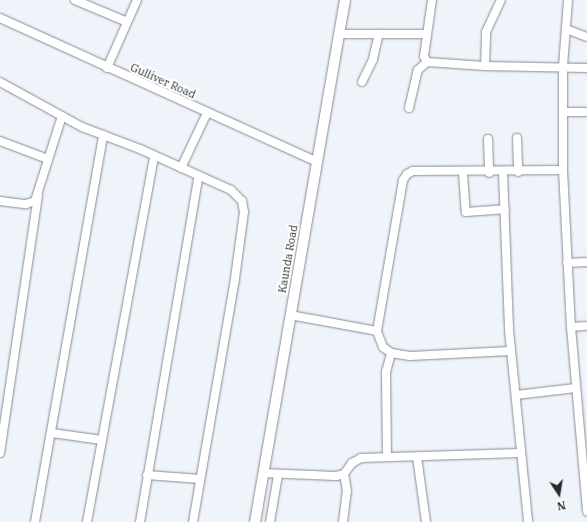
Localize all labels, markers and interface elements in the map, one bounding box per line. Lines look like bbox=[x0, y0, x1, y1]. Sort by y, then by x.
street label: Gulliver Road bbox=[128, 61, 198, 101]
street label: Kaunda Road bbox=[276, 224, 300, 294]
north arrow bbox=[539, 474, 579, 514]
text: N bbox=[556, 498, 567, 513]

